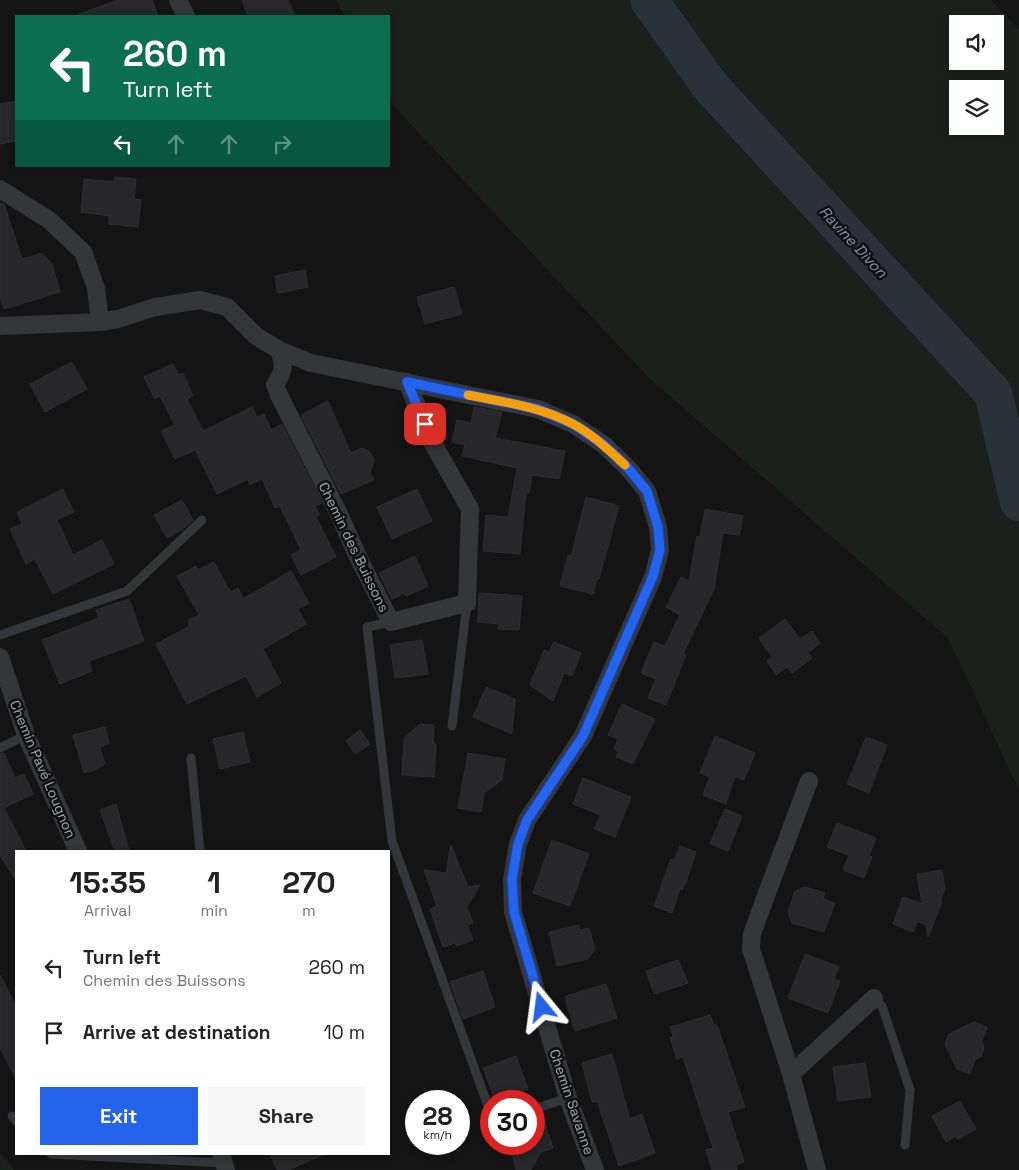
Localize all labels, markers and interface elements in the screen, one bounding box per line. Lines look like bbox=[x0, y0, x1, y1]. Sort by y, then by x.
map controls bbox=[949, 15, 1004, 135]
button: sound bbox=[949, 15, 1004, 70]
text: 260 m bbox=[123, 32, 227, 76]
icon: left bbox=[40, 35, 105, 100]
text: Turn left bbox=[123, 75, 213, 103]
button: layers bbox=[949, 80, 1004, 135]
icon: left bbox=[109, 130, 137, 158]
icon: ahead bbox=[162, 130, 190, 158]
icon: ahead bbox=[215, 130, 243, 158]
icon: right bbox=[268, 130, 296, 158]
water label: Ravine Divon bbox=[815, 202, 892, 282]
pin bbox=[404, 403, 446, 445]
icon: arrive bbox=[411, 410, 439, 438]
street label: Chemin des Buissons bbox=[315, 479, 393, 615]
street label: Chemin Pavé Lougnon bbox=[6, 697, 80, 841]
text: 15:35 bbox=[69, 863, 146, 902]
text: 1 bbox=[207, 863, 221, 902]
text: 270 bbox=[282, 863, 336, 902]
text: Arrival bbox=[84, 900, 131, 921]
text: min bbox=[200, 900, 228, 921]
text: m bbox=[302, 900, 316, 921]
text: Turn left bbox=[83, 945, 161, 970]
icon: left bbox=[40, 954, 68, 982]
text: 260 m bbox=[309, 955, 365, 980]
text: Chemin des Buissons bbox=[83, 970, 246, 991]
position arrow bbox=[515, 980, 567, 1032]
icon: arrive bbox=[40, 1019, 68, 1047]
text: Arrive at destination bbox=[83, 1020, 271, 1045]
text: 10 m bbox=[324, 1020, 365, 1045]
street label: Chemin Savanne bbox=[545, 1047, 599, 1157]
button: Exit bbox=[40, 1087, 198, 1145]
button: Share bbox=[208, 1087, 365, 1145]
speed limit sign: 30 bbox=[480, 1090, 545, 1155]
text: 28 bbox=[423, 1100, 452, 1132]
text: km/h bbox=[423, 1127, 452, 1143]

